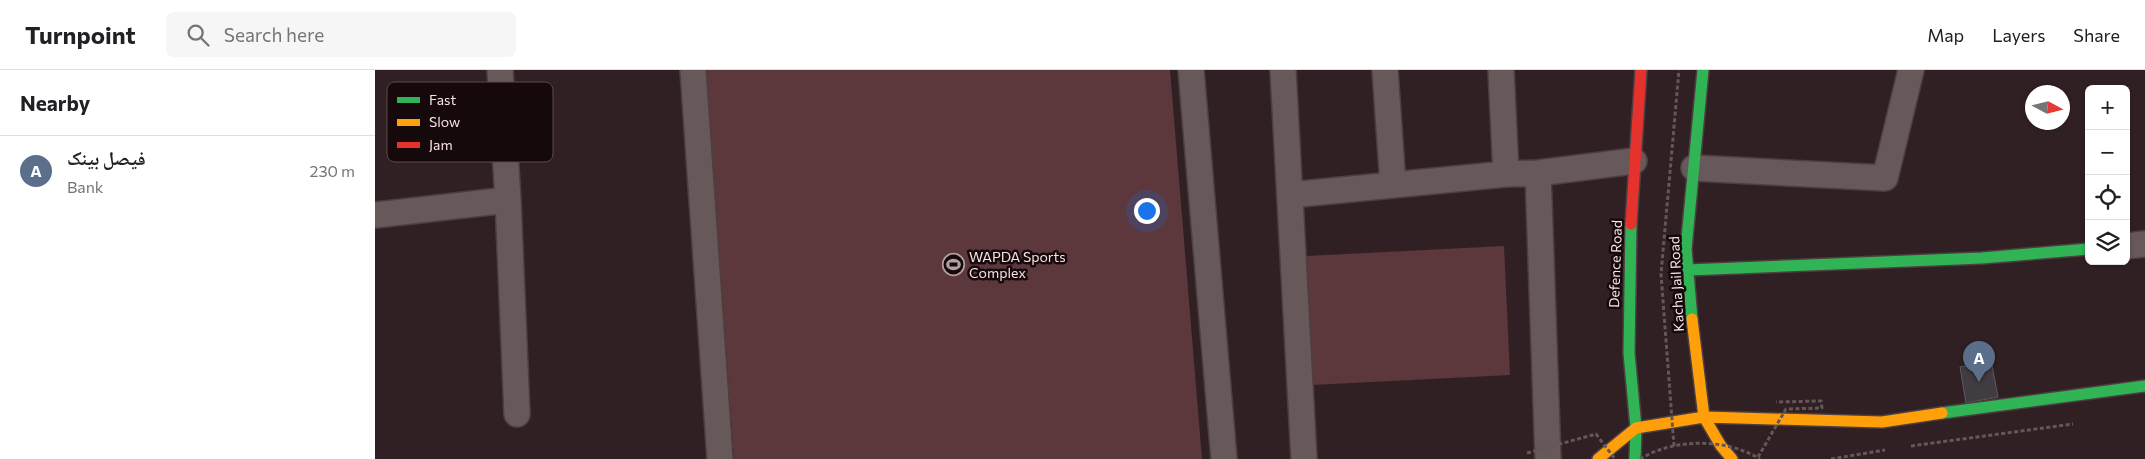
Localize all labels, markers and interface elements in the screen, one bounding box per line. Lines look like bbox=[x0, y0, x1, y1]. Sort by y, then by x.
search box bbox=[166, 12, 516, 57]
text: Turnpoint bbox=[25, 20, 136, 49]
icon: search bbox=[184, 21, 212, 49]
text: Search here bbox=[224, 23, 324, 46]
text: Map bbox=[1927, 24, 1964, 46]
text: Layers bbox=[1992, 24, 2045, 46]
text: Share bbox=[2073, 24, 2120, 46]
legend bbox=[387, 82, 553, 162]
north arrow bbox=[2025, 85, 2070, 130]
map controls bbox=[2085, 85, 2130, 265]
button: + bbox=[2085, 85, 2130, 130]
text: Nearby bbox=[20, 90, 90, 115]
text: Fast bbox=[429, 91, 456, 108]
text: Slow bbox=[429, 113, 460, 130]
button: − bbox=[2085, 130, 2130, 175]
text: Jam bbox=[429, 136, 453, 153]
text: فیصل بینک bbox=[67, 146, 146, 169]
text: A bbox=[30, 161, 42, 180]
text: 230 m bbox=[310, 161, 355, 180]
button: locate bbox=[2085, 175, 2130, 220]
text: Bank bbox=[67, 177, 104, 196]
your location bbox=[1134, 198, 1160, 224]
street label: Defence Road bbox=[1605, 220, 1625, 308]
button: layers bbox=[2085, 220, 2130, 265]
street label: Kacha Jail Road bbox=[1665, 236, 1687, 332]
place label: WAPDA Sports Complex bbox=[969, 248, 1066, 281]
sports icon: WAPDA Sports Complex bbox=[941, 252, 965, 276]
pin: A bbox=[1963, 341, 1995, 382]

